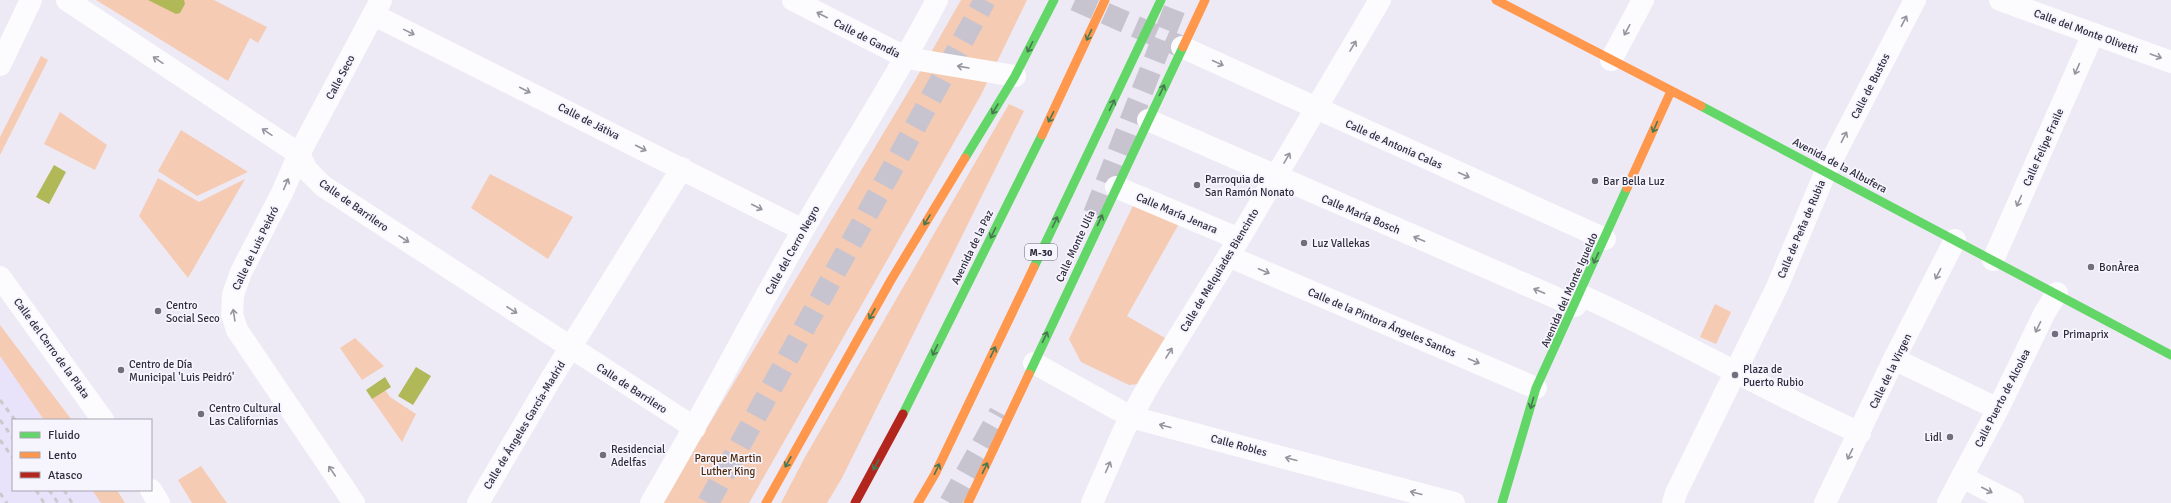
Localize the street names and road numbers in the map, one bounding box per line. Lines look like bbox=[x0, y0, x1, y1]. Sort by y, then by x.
street label: Calle del Monte Olivetti bbox=[2032, 7, 2140, 56]
street label: Calle de Gandía bbox=[831, 16, 903, 61]
street label: Calle de Bustos bbox=[1848, 51, 1893, 121]
street label: Calle Seco bbox=[323, 52, 358, 102]
street label: Calle de Játiva bbox=[556, 100, 622, 143]
street label: Calle Felipe Fraile bbox=[2020, 106, 2066, 188]
street label: Calle de Antonia Calas bbox=[1343, 117, 1445, 172]
street label: Avenida de la Albufera bbox=[1790, 135, 1890, 196]
street label: Calle de Barrilero bbox=[317, 177, 391, 234]
street label: Calle de Peña de Rubia bbox=[1775, 177, 1828, 281]
street label: Calle María Jenara bbox=[1134, 190, 1220, 237]
street label: Calle María Bosch bbox=[1319, 192, 1402, 237]
street label: Calle del Cerro Negro bbox=[763, 203, 822, 297]
street label: Calle de Luis Peidró bbox=[230, 204, 281, 292]
street label: Calle de Melquiades Biencinto bbox=[1177, 206, 1262, 334]
street label: Avenida de la Paz bbox=[949, 208, 996, 287]
street label: Calle Monte Ulía bbox=[1053, 208, 1098, 284]
street label: Avenida del Monte Igueldo bbox=[1538, 231, 1601, 350]
road number: M-30 bbox=[1025, 244, 1057, 260]
street label: Calle de la Pintora Ángeles Santos bbox=[1306, 284, 1458, 360]
street label: Calle del Cerro de la Plata bbox=[11, 296, 93, 401]
street label: Calle de la Virgen bbox=[1867, 332, 1914, 411]
street label: Calle Puerto de Alcolea bbox=[1972, 347, 2033, 450]
street label: Calle de Ángeles García-Madrid bbox=[480, 358, 568, 492]
street label: Calle de Barrilero bbox=[594, 361, 670, 416]
street label: Calle Robles bbox=[1209, 432, 1269, 459]

